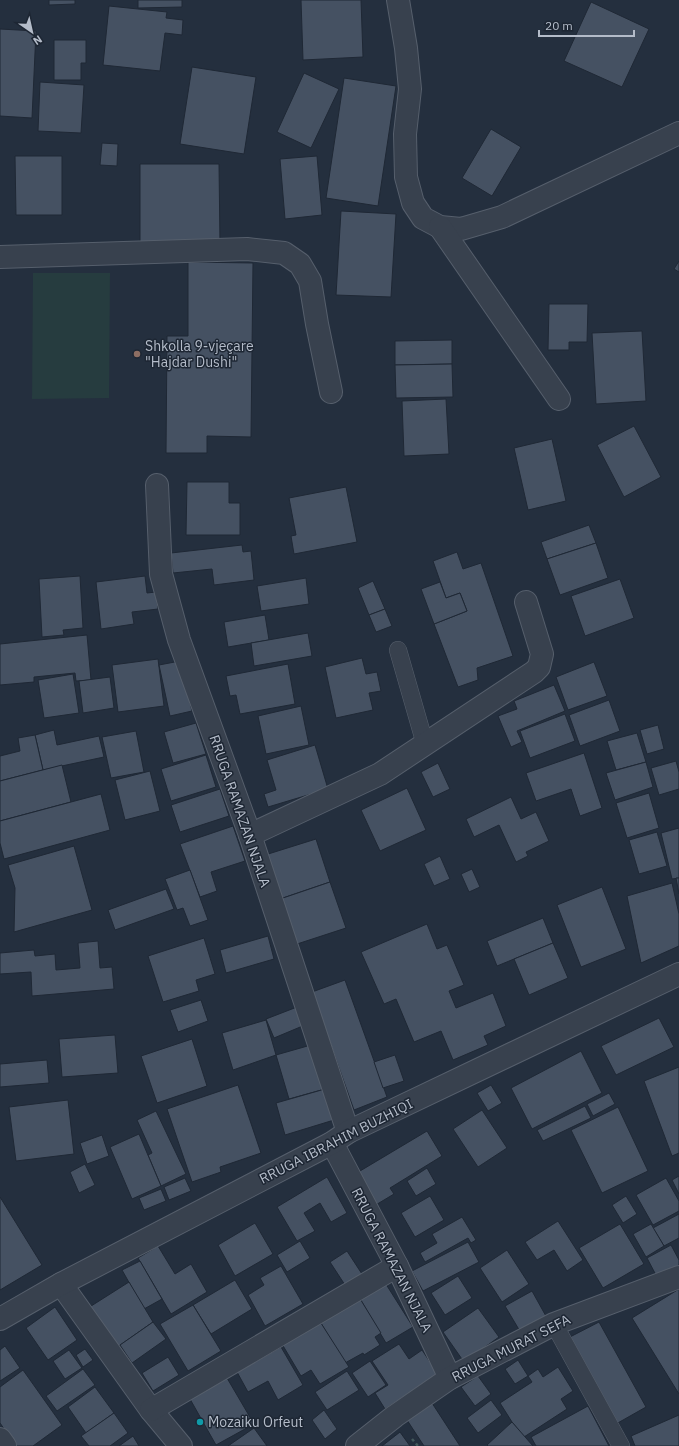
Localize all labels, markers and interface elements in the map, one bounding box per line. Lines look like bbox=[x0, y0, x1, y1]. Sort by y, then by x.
north arrow bbox=[12, 12, 52, 52]
scale bar bbox=[539, 12, 634, 38]
text: 20 m bbox=[545, 18, 573, 33]
text: N bbox=[30, 32, 45, 48]
place label: Shkolla 9-vjeçare "Hajdar Dushi" bbox=[145, 337, 254, 371]
marker: Shkolla 9-vjeçare "Hajdar Dushi" bbox=[132, 349, 142, 359]
street label: RRUGA RAMAZAN NJALA bbox=[205, 732, 275, 890]
street label: RRUGA IBRAHIM BUZHIQI bbox=[256, 1094, 416, 1188]
street label: RRUGA RAMAZAN NJALA bbox=[348, 1185, 436, 1335]
street label: RRUGA MURAT SEFA bbox=[449, 1310, 573, 1386]
place label: Mozaiku Orfeut bbox=[208, 1413, 303, 1431]
marker: Mozaiku Orfeut bbox=[195, 1417, 205, 1427]

